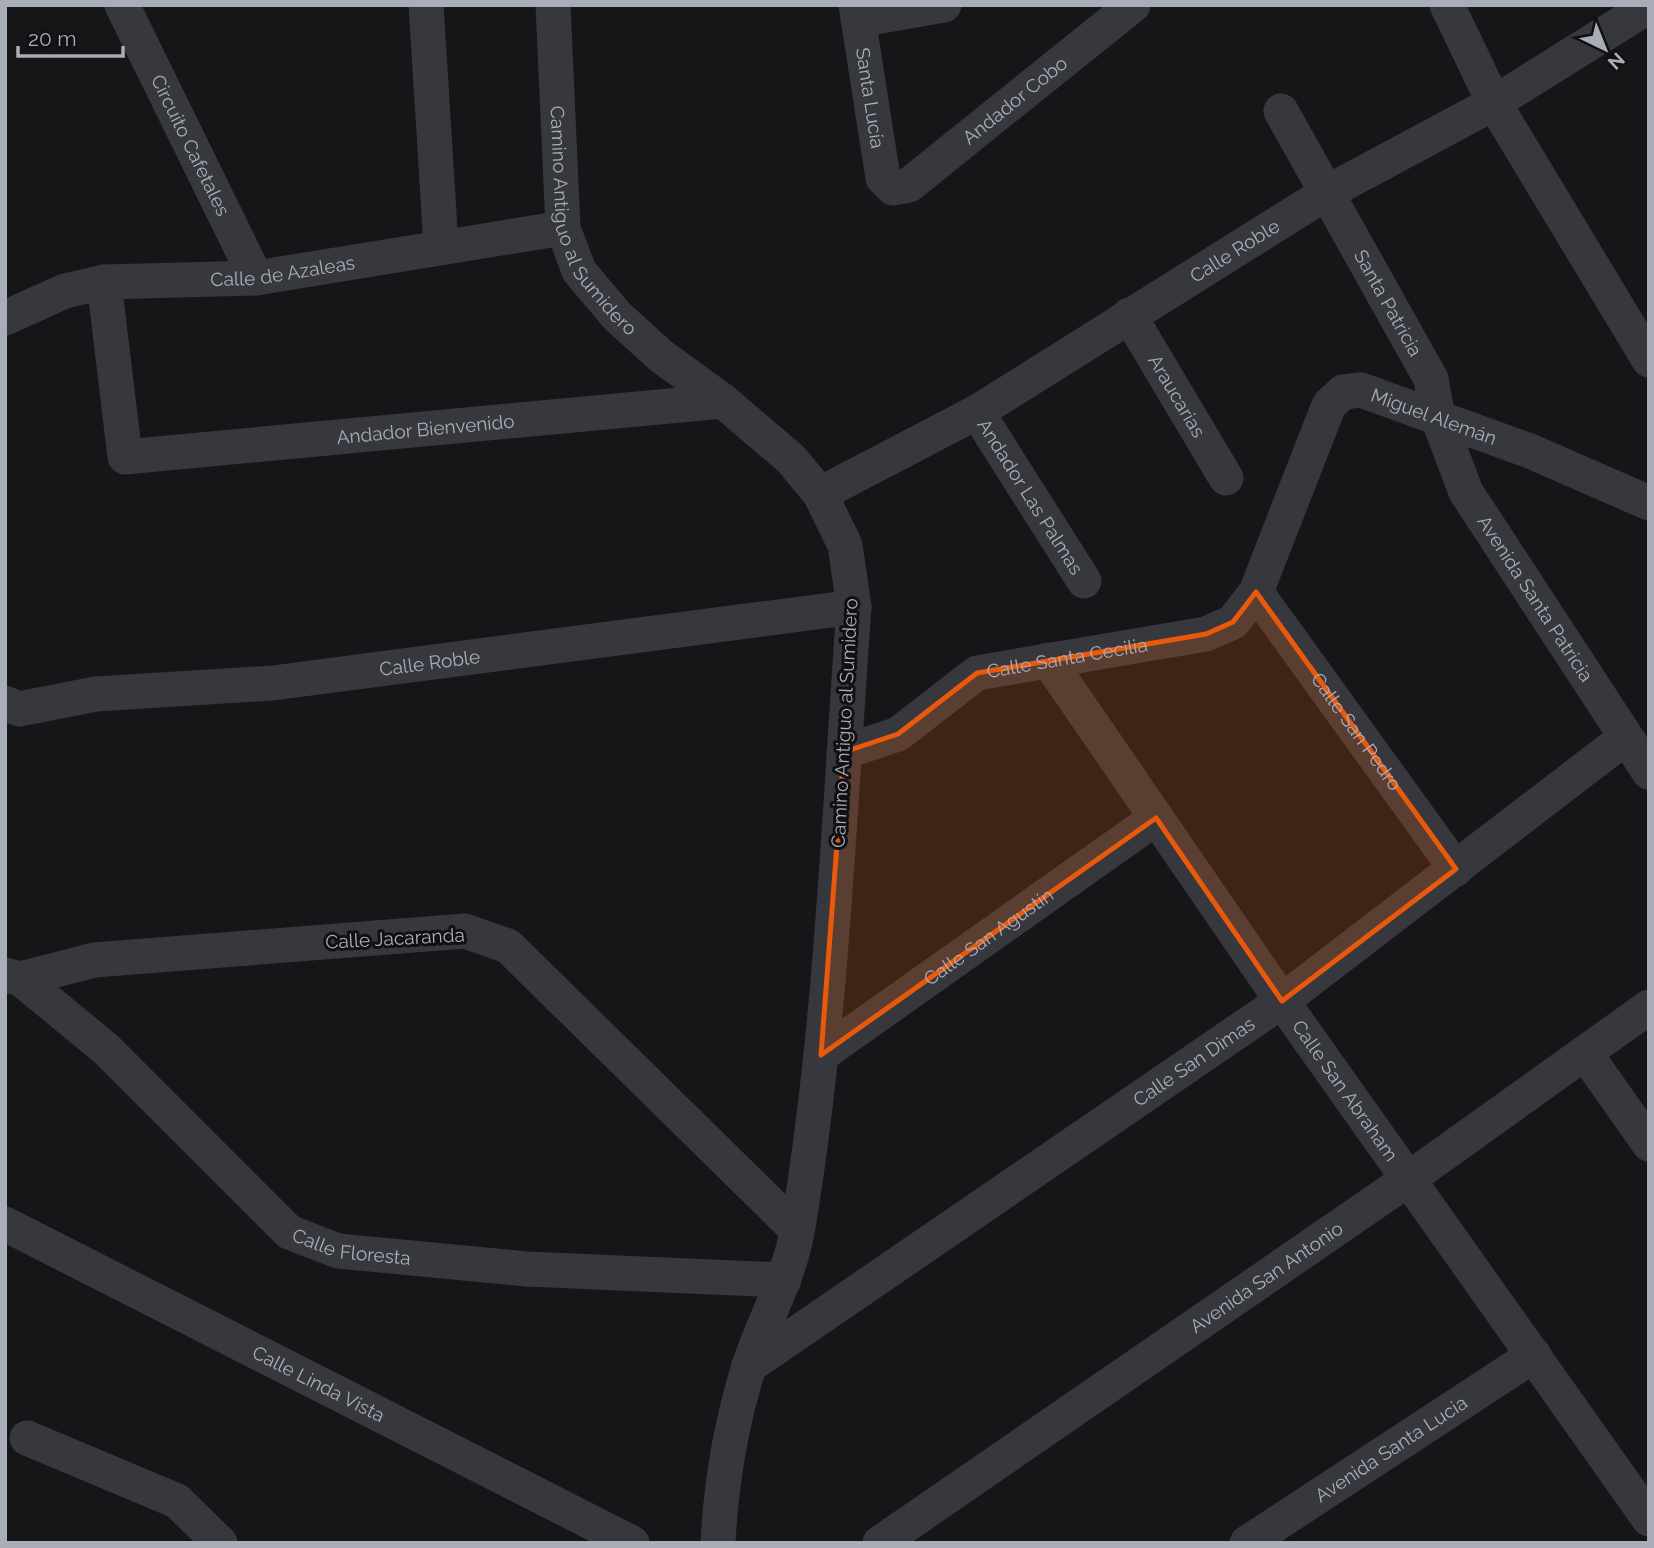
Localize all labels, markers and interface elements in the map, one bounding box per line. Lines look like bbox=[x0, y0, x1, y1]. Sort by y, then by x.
scale bar bbox=[18, 14, 122, 58]
north arrow bbox=[1570, 14, 1640, 84]
text: 20 m bbox=[28, 26, 76, 51]
street label: Santa Lucía bbox=[852, 46, 889, 150]
text: N bbox=[1604, 48, 1629, 74]
street label: Andador Cobo bbox=[958, 52, 1071, 149]
street label: Circuito Cafetales bbox=[147, 71, 235, 219]
street label: Camino Antiguo al Sumidero bbox=[547, 105, 642, 340]
street label: Calle Roble bbox=[1186, 214, 1283, 287]
street label: Santa Patricia bbox=[1350, 246, 1427, 360]
street label: Calle de Azaleas bbox=[210, 251, 356, 290]
street label: Araucarias bbox=[1144, 350, 1210, 441]
street label: Miguel Alemán bbox=[1368, 384, 1500, 449]
street label: Andador Bienvenido bbox=[336, 410, 515, 448]
street label: Andador Las Palmas bbox=[973, 415, 1088, 578]
street label: Avenida Santa Patricia bbox=[1473, 511, 1598, 686]
street label: Camino Antiguo al Sumidero bbox=[826, 598, 862, 848]
street label: Calle Santa Cecilia bbox=[985, 633, 1149, 682]
street label: Calle Roble bbox=[378, 645, 481, 680]
street label: Calle San Pedro bbox=[1307, 668, 1407, 795]
street label: Calle San Agustín bbox=[919, 883, 1057, 990]
street label: Calle Jacaranda bbox=[325, 923, 465, 953]
street label: Calle San Dimas bbox=[1129, 1012, 1259, 1111]
street label: Calle San Abraham bbox=[1288, 1016, 1403, 1165]
street label: Avenida San Antonio bbox=[1186, 1217, 1347, 1337]
street label: Calle Floresta bbox=[289, 1223, 412, 1269]
street label: Calle Linda Vista bbox=[249, 1341, 389, 1426]
street label: Avenida Santa Lucia bbox=[1311, 1391, 1471, 1507]

